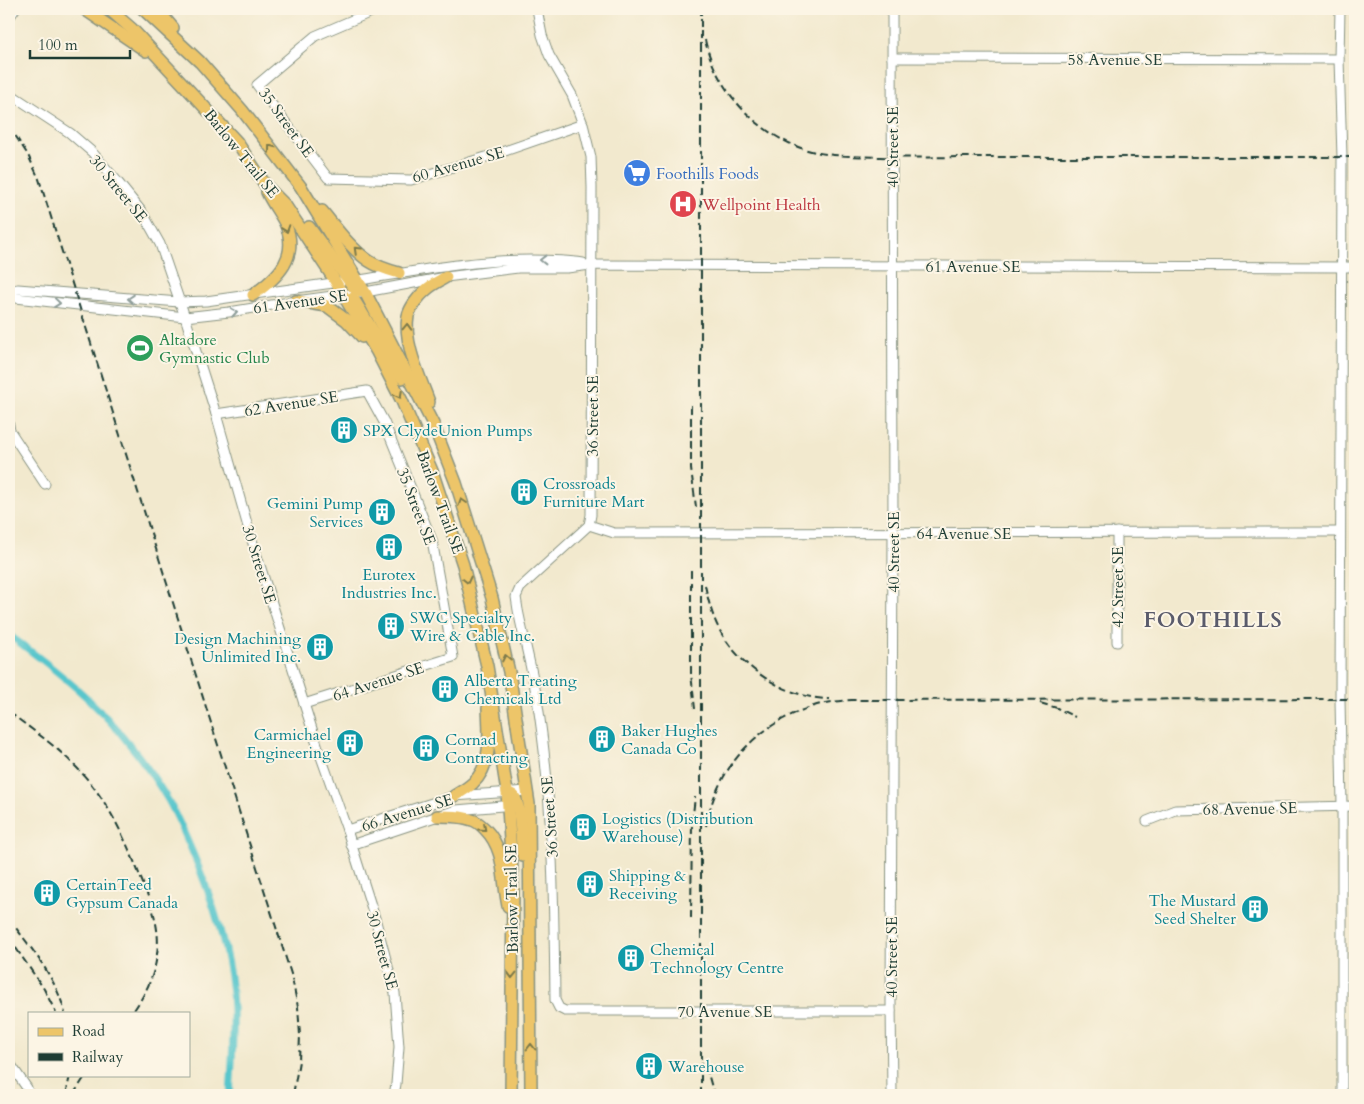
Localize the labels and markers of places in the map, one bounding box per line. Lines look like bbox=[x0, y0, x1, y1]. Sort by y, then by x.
supermarket icon: Foothills Foods bbox=[622, 158, 652, 188]
place label: Foothills Foods bbox=[656, 163, 759, 185]
hospital icon: Wellpoint Health bbox=[668, 189, 698, 219]
place label: Wellpoint Health bbox=[701, 194, 821, 216]
place label: Altadore Gymnastic Club bbox=[159, 329, 270, 369]
sports icon: Altadore Gymnastic Club bbox=[125, 333, 155, 363]
building icon: SPX ClydeUnion Pumps bbox=[329, 415, 359, 445]
place label: SPX ClydeUnion Pumps bbox=[363, 420, 532, 442]
place label: Crossroads Furniture Mart bbox=[543, 473, 644, 513]
building icon: Crossroads Furniture Mart bbox=[509, 477, 539, 507]
place label: Gemini Pump Services bbox=[267, 493, 363, 533]
building icon: Gemini Pump Services bbox=[367, 497, 397, 527]
building icon: Eurotex Industries Inc. bbox=[374, 532, 404, 562]
place label: Eurotex Industries Inc. bbox=[341, 564, 437, 604]
place label: SWC Specialty Wire & Cable Inc. bbox=[409, 607, 535, 647]
building icon: SWC Specialty Wire & Cable Inc. bbox=[376, 611, 406, 641]
place label: Design Machining Unlimited Inc. bbox=[174, 628, 301, 668]
building icon: Design Machining Unlimited Inc. bbox=[305, 632, 335, 662]
place label: Alberta Treating Chemicals Ltd bbox=[464, 670, 577, 710]
building icon: Alberta Treating Chemicals Ltd bbox=[430, 674, 460, 704]
place label: Baker Hughes Canada Co bbox=[621, 720, 717, 760]
place label: Carmichael Engineering bbox=[247, 724, 331, 764]
building icon: Baker Hughes Canada Co bbox=[587, 724, 617, 754]
building icon: Carmichael Engineering bbox=[335, 728, 365, 758]
place label: Cornad Contracting bbox=[445, 729, 528, 769]
building icon: Cornad Contracting bbox=[411, 733, 441, 763]
place label: Logistics (Distribution Warehouse) bbox=[601, 808, 754, 848]
building icon: Logistics (Distribution Warehouse) bbox=[568, 812, 598, 842]
place label: Shipping & Receiving bbox=[609, 865, 686, 905]
building icon: Shipping & Receiving bbox=[575, 869, 605, 899]
place label: CertainTeed Gypsum Canada bbox=[66, 874, 178, 914]
building icon: CertainTeed Gypsum Canada bbox=[32, 878, 62, 908]
place label: The Mustard Seed Shelter bbox=[1148, 890, 1236, 930]
building icon: The Mustard Seed Shelter bbox=[1240, 894, 1270, 924]
place label: Chemical Technology Centre bbox=[650, 939, 784, 979]
building icon: Chemical Technology Centre bbox=[616, 943, 646, 973]
building icon: Warehouse bbox=[634, 1051, 664, 1081]
place label: Warehouse bbox=[667, 1056, 745, 1078]

